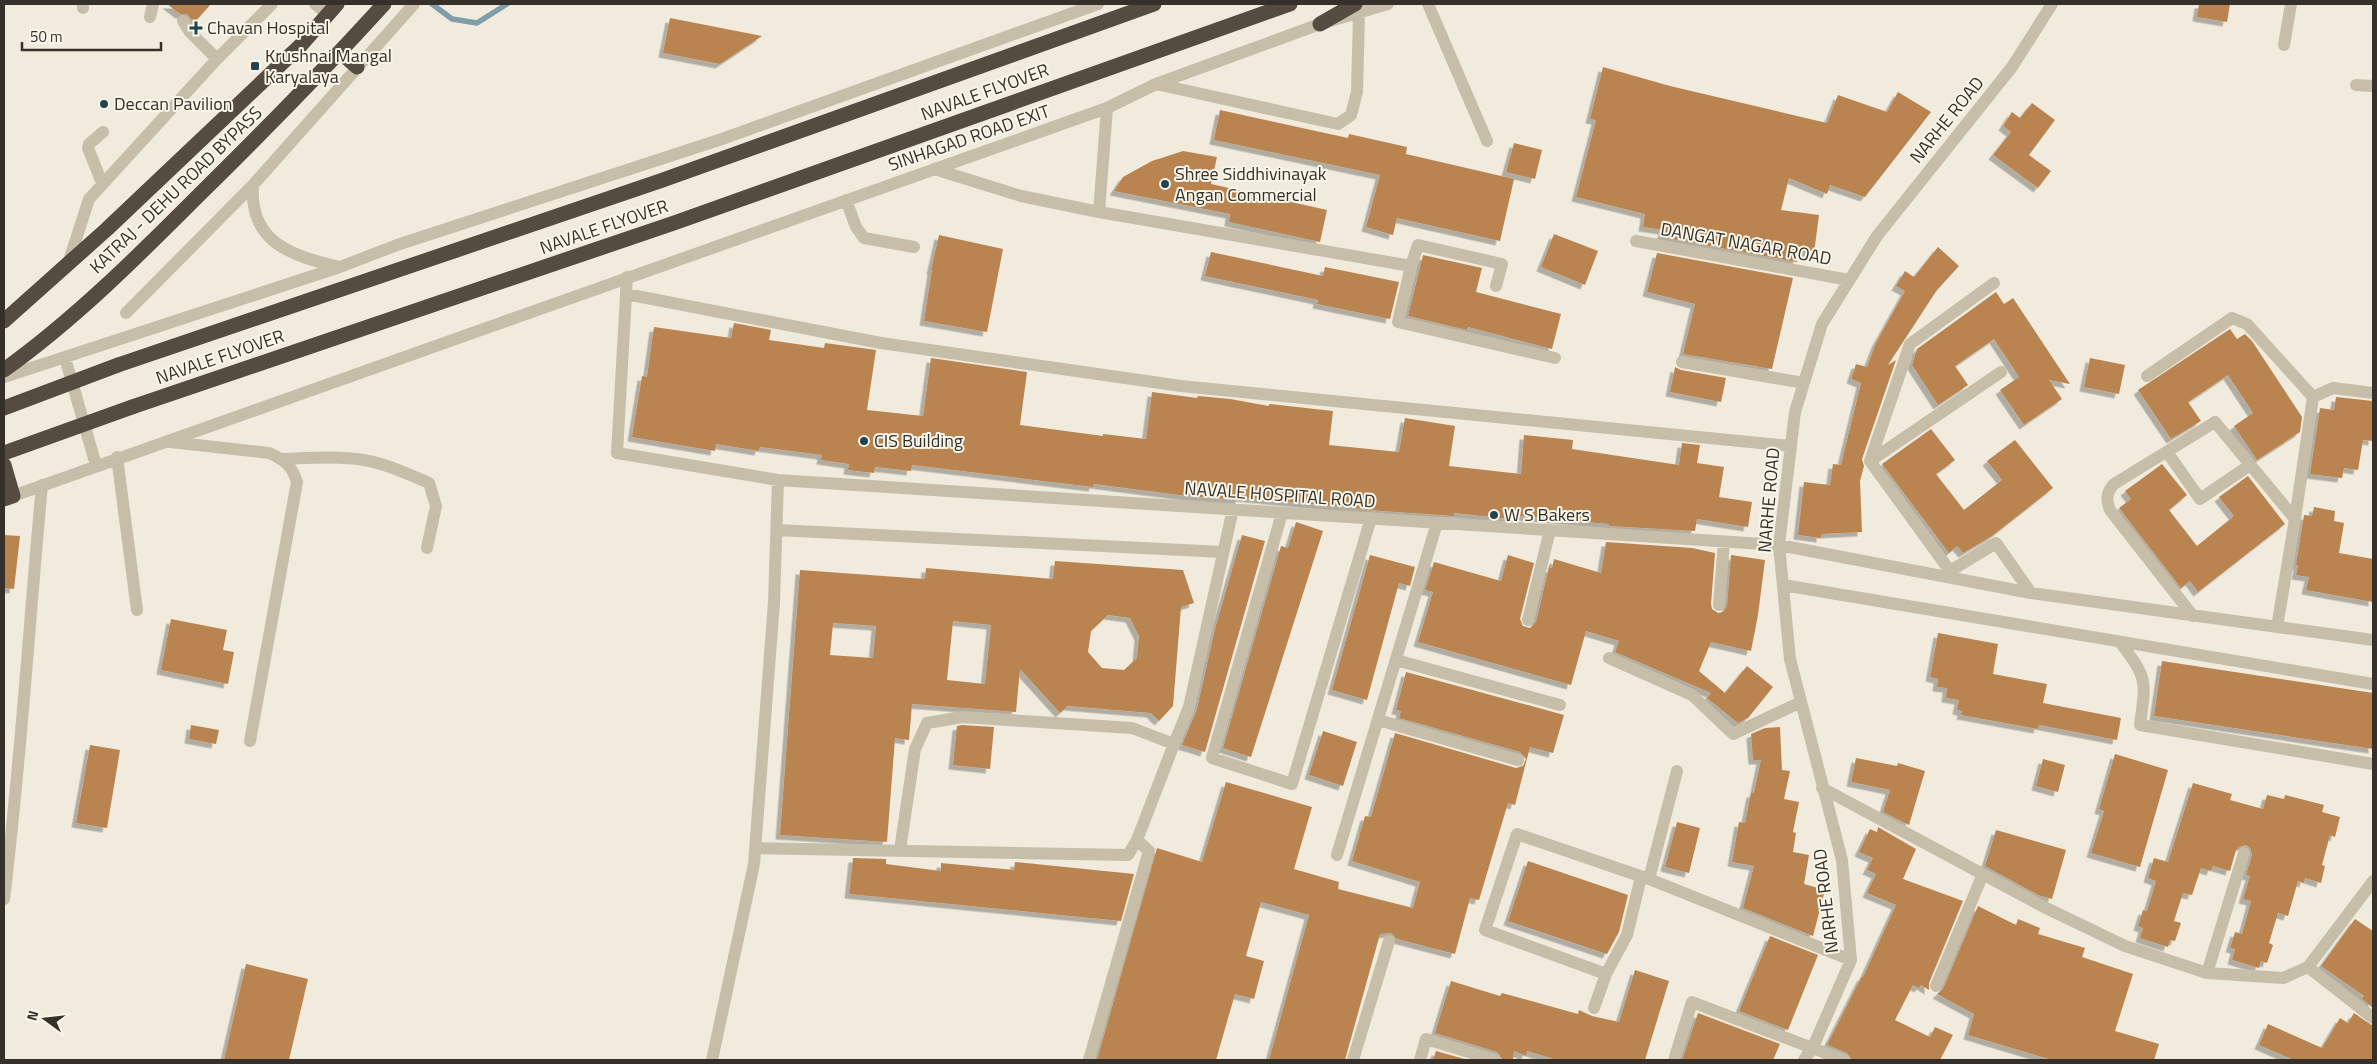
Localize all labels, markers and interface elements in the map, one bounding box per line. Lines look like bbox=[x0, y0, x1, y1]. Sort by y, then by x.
place label: Chavan Hospital bbox=[207, 14, 329, 41]
scale bar bbox=[22, 20, 161, 52]
marker: Chavan Hospital bbox=[189, 21, 203, 35]
text: 50 m bbox=[30, 25, 63, 48]
place label: Krushnai Mangal Karyalaya bbox=[265, 42, 392, 90]
street label: NAVALE FLYOVER bbox=[917, 56, 1053, 127]
marker: Krushnai Mangal Karyalaya bbox=[249, 60, 261, 72]
street label: NARHE ROAD bbox=[1903, 70, 1990, 169]
place label: Deccan Pavilion bbox=[114, 90, 232, 117]
street label: SINHAGAD ROAD EXIT bbox=[884, 97, 1054, 178]
marker: Deccan Pavilion bbox=[98, 98, 110, 110]
street label: KATRAJ - DEHU ROAD BYPASS bbox=[83, 100, 268, 280]
place label: Shree Siddhivinayak Angan Commercial bbox=[1175, 160, 1327, 208]
marker: Shree Siddhivinayak Angan Commercial bbox=[1159, 178, 1171, 190]
street label: NAVALE FLYOVER bbox=[536, 192, 672, 261]
street label: DANGAT NAGAR ROAD bbox=[1658, 215, 1834, 272]
street label: NAVALE FLYOVER bbox=[152, 322, 288, 391]
place label: CIS Building bbox=[874, 427, 963, 454]
marker: CIS Building bbox=[858, 435, 870, 447]
street label: NARHE ROAD bbox=[1750, 446, 1787, 554]
street label: NAVALE HOSPITAL ROAD bbox=[1184, 474, 1377, 515]
place label: W S Bakers bbox=[1504, 501, 1590, 528]
marker: W S Bakers bbox=[1488, 509, 1500, 521]
street label: NARHE ROAD bbox=[1806, 847, 1845, 955]
north arrow bbox=[20, 994, 70, 1044]
text: N bbox=[21, 1008, 43, 1023]

